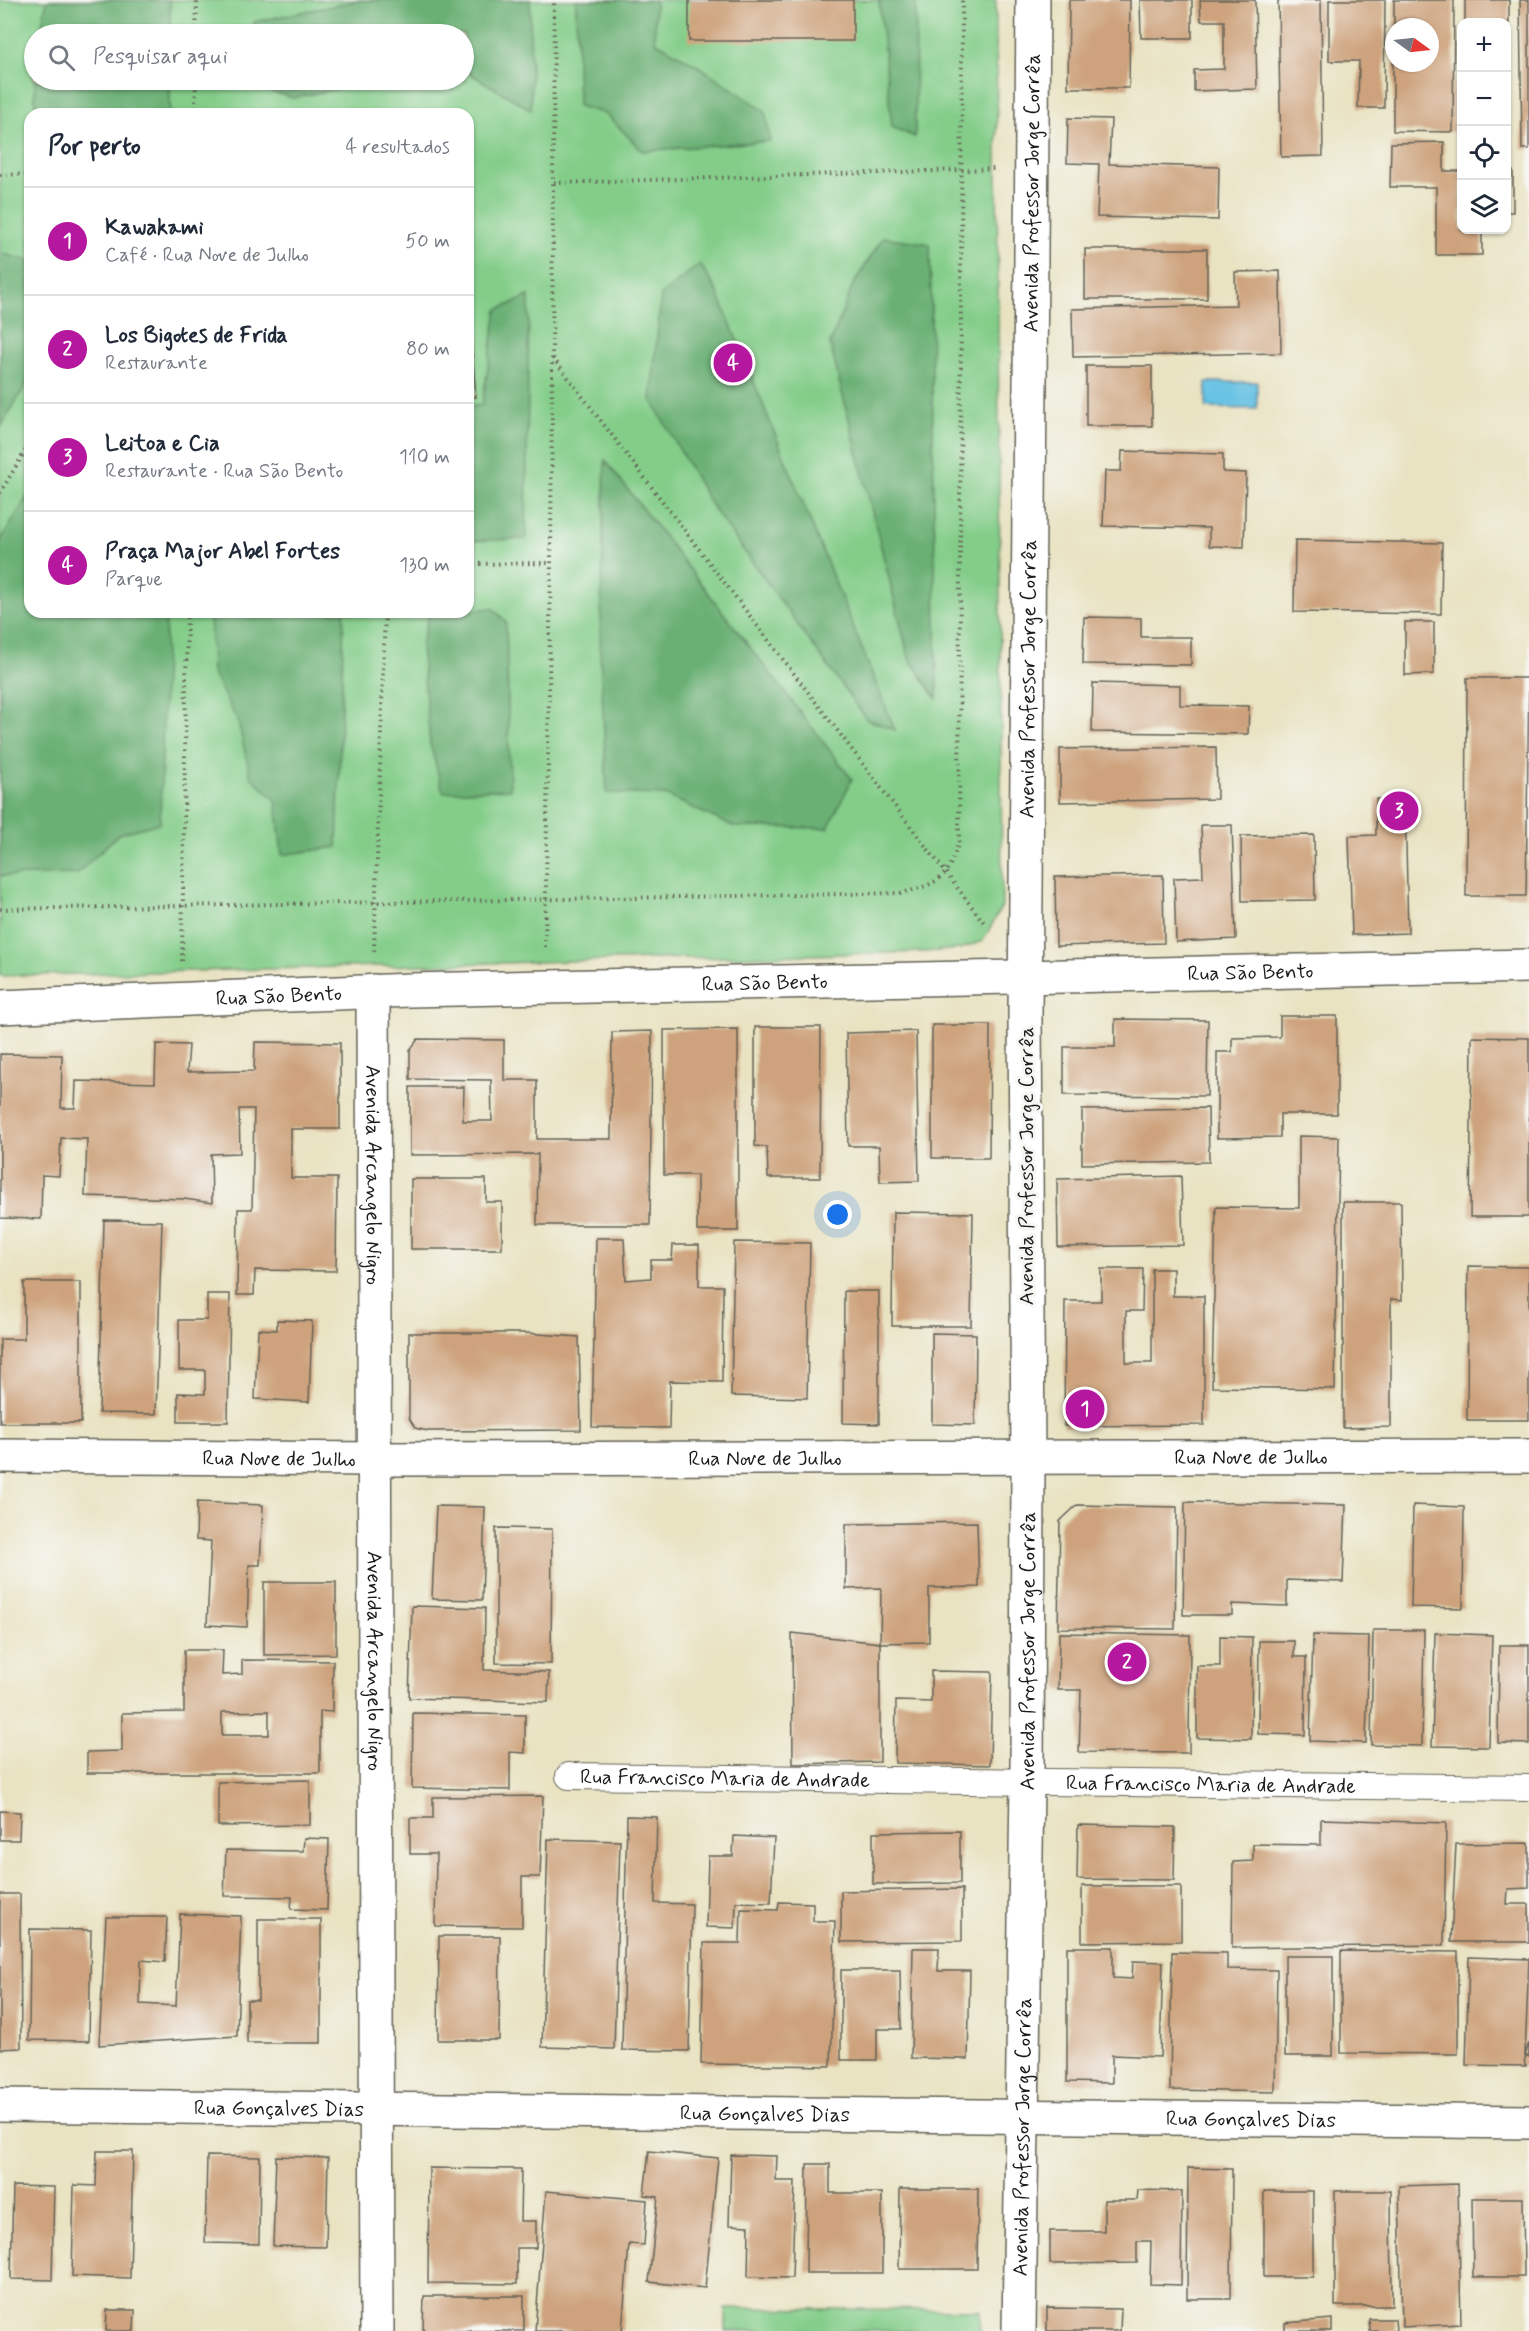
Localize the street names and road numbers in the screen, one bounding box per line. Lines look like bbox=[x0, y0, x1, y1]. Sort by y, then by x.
street label: Avenida Professor Jorge Corrêa bbox=[1017, 54, 1048, 333]
street label: Avenida Professor Jorge Corrêa bbox=[1014, 540, 1044, 819]
street label: Rua São Bento bbox=[1187, 958, 1314, 988]
street label: Rua São Bento bbox=[701, 968, 828, 999]
street label: Rua São Bento bbox=[215, 980, 342, 1013]
street label: Avenida Professor Jorge Corrêa bbox=[1013, 1027, 1041, 1305]
street label: Avenida Arcangelo Nigro bbox=[358, 1065, 387, 1285]
street label: Rua Nove de Julho bbox=[1174, 1444, 1328, 1472]
street label: Rua Nove de Julho bbox=[202, 1445, 356, 1474]
street label: Rua Nove de Julho bbox=[688, 1445, 842, 1473]
street label: Avenida Professor Jorge Corrêa bbox=[1014, 1512, 1043, 1791]
street label: Avenida Arcangelo Nigro bbox=[360, 1551, 388, 1771]
street label: Rua Francisco Maria de Andrade bbox=[580, 1763, 870, 1795]
street label: Rua Francisco Maria de Andrade bbox=[1066, 1769, 1356, 1801]
street label: Avenida Professor Jorge Corrêa bbox=[1007, 1998, 1039, 2277]
street label: Rua Gonçalves Dias bbox=[194, 2094, 364, 2124]
street label: Rua Gonçalves Dias bbox=[680, 2100, 850, 2129]
street label: Rua Gonçalves Dias bbox=[1166, 2105, 1336, 2135]

